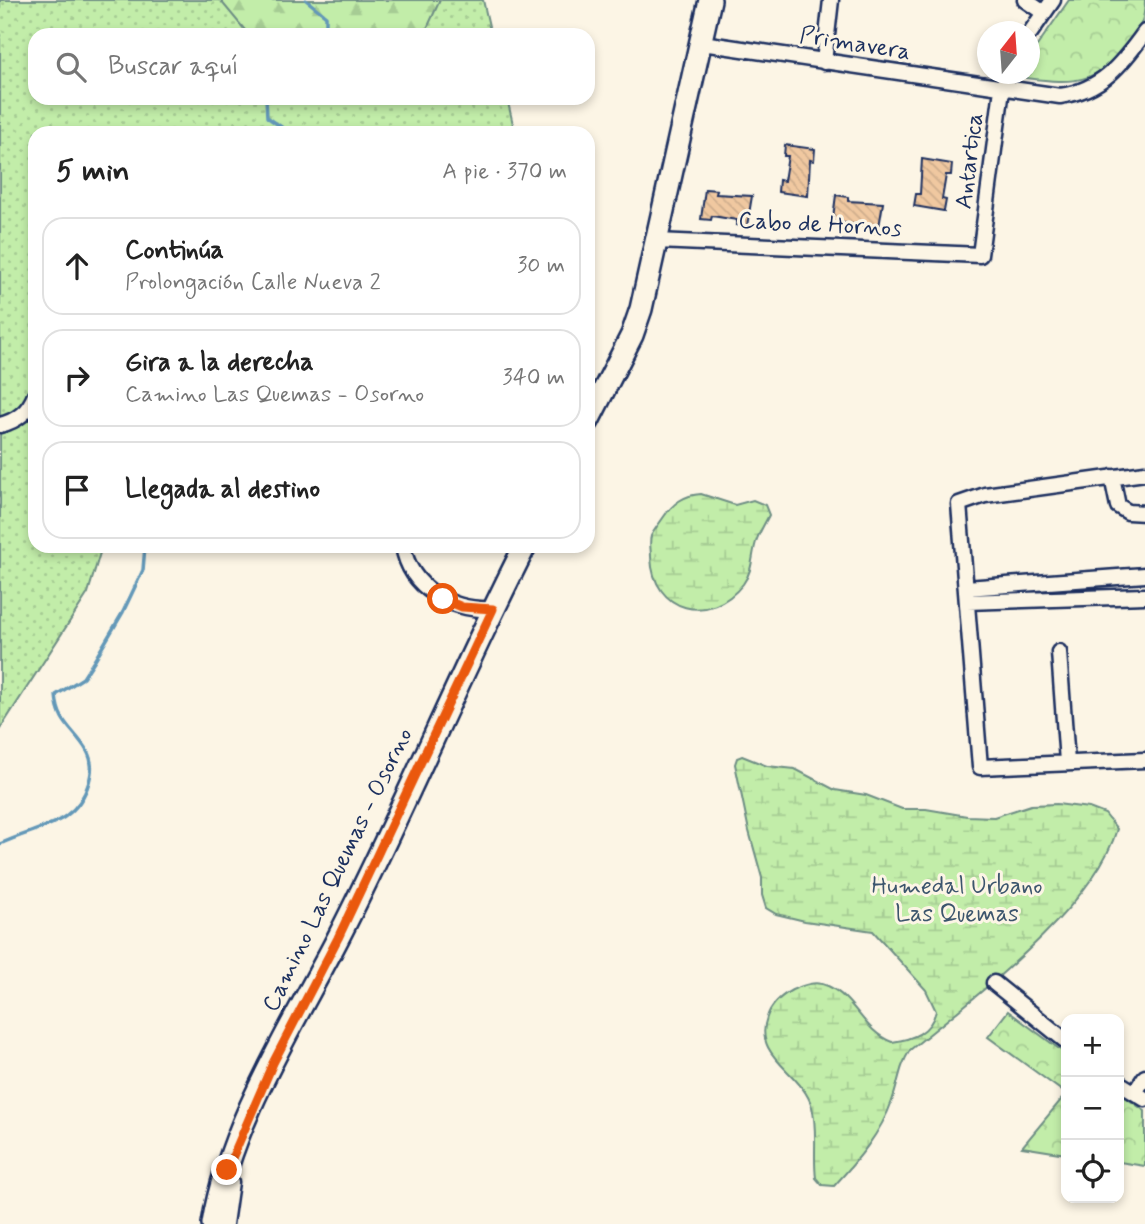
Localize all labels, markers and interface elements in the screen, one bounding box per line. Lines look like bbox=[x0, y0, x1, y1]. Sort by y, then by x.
street label: Primavera bbox=[797, 20, 913, 68]
north arrow bbox=[977, 21, 1040, 84]
search box bbox=[28, 28, 595, 105]
icon: search bbox=[52, 48, 90, 86]
text: Buscar aquí bbox=[108, 50, 239, 84]
street label: Antartica bbox=[949, 111, 991, 211]
text: 5 min bbox=[56, 152, 130, 191]
text: A pie · 370 m bbox=[442, 157, 567, 187]
street label: Cabo de Hornos bbox=[737, 205, 903, 245]
text: Continúa bbox=[125, 234, 224, 268]
icon: ahead bbox=[58, 247, 96, 285]
text: 30 m bbox=[517, 251, 565, 281]
text: Prolongación Calle Nueva 2 bbox=[125, 268, 381, 298]
text: Gira a la derecha bbox=[125, 346, 314, 380]
icon: right bbox=[58, 359, 96, 397]
text: 340 m bbox=[502, 363, 565, 393]
text: Camino Las Quemas - Osorno bbox=[125, 380, 424, 410]
icon: arrive bbox=[58, 471, 96, 509]
text: Llegada al destino bbox=[125, 473, 320, 507]
route start bbox=[427, 583, 458, 614]
street label: Camino Las Quemas - Osorno bbox=[256, 723, 420, 1017]
park label: Humedal Urbano Las Quemas bbox=[871, 871, 1043, 930]
map controls bbox=[1061, 1014, 1124, 1203]
button: + bbox=[1061, 1014, 1124, 1077]
button: − bbox=[1061, 1077, 1124, 1140]
button: locate bbox=[1061, 1140, 1124, 1203]
route end bbox=[211, 1154, 242, 1185]

